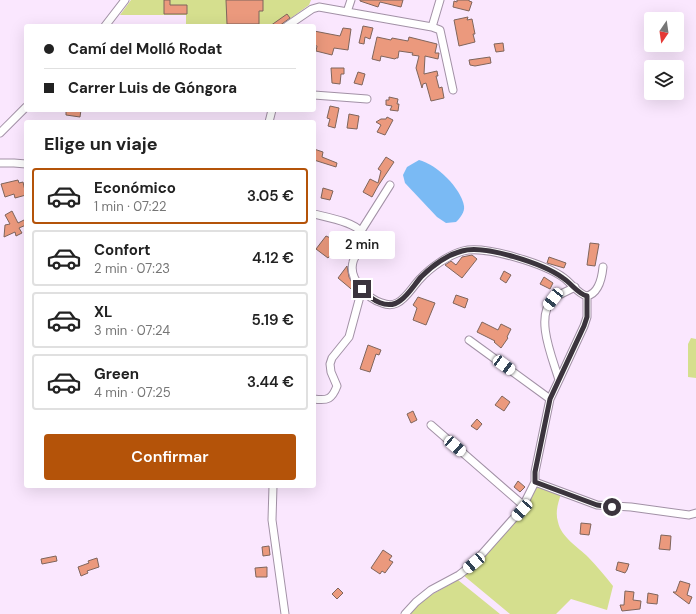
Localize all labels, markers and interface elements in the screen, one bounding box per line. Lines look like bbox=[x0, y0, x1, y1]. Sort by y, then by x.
north arrow bbox=[644, 12, 684, 52]
map controls bbox=[644, 12, 684, 100]
text: Camí del Molló Rodat bbox=[68, 39, 222, 59]
button: layers bbox=[644, 60, 684, 100]
text: Carrer Luis de Góngora bbox=[68, 78, 237, 98]
text: Elige un viaje bbox=[44, 132, 158, 156]
icon: car bbox=[46, 178, 82, 214]
text: Económico bbox=[94, 178, 176, 198]
text: 3.05 € bbox=[247, 186, 294, 206]
text: 1 min · 07:22 bbox=[94, 198, 166, 215]
callout: 2 min bbox=[329, 231, 395, 259]
text: 2 min bbox=[345, 236, 379, 253]
icon: car bbox=[46, 240, 82, 276]
text: Confort bbox=[94, 240, 151, 260]
text: 4.12 € bbox=[252, 248, 294, 268]
text: 2 min · 07:23 bbox=[94, 260, 170, 277]
route end bbox=[353, 280, 371, 298]
car bbox=[541, 286, 565, 312]
icon: car bbox=[46, 302, 82, 338]
text: XL bbox=[94, 302, 112, 322]
text: 5.19 € bbox=[252, 310, 294, 330]
text: 3 min · 07:24 bbox=[94, 322, 170, 339]
car bbox=[491, 353, 517, 377]
icon: car bbox=[46, 364, 82, 400]
text: Green bbox=[94, 364, 139, 384]
text: 3.44 € bbox=[247, 372, 294, 392]
text: 4 min · 07:25 bbox=[94, 384, 171, 401]
button: Confirmar bbox=[44, 434, 296, 480]
car bbox=[442, 434, 468, 458]
car bbox=[510, 497, 534, 523]
route start bbox=[603, 498, 621, 516]
car bbox=[461, 551, 487, 575]

